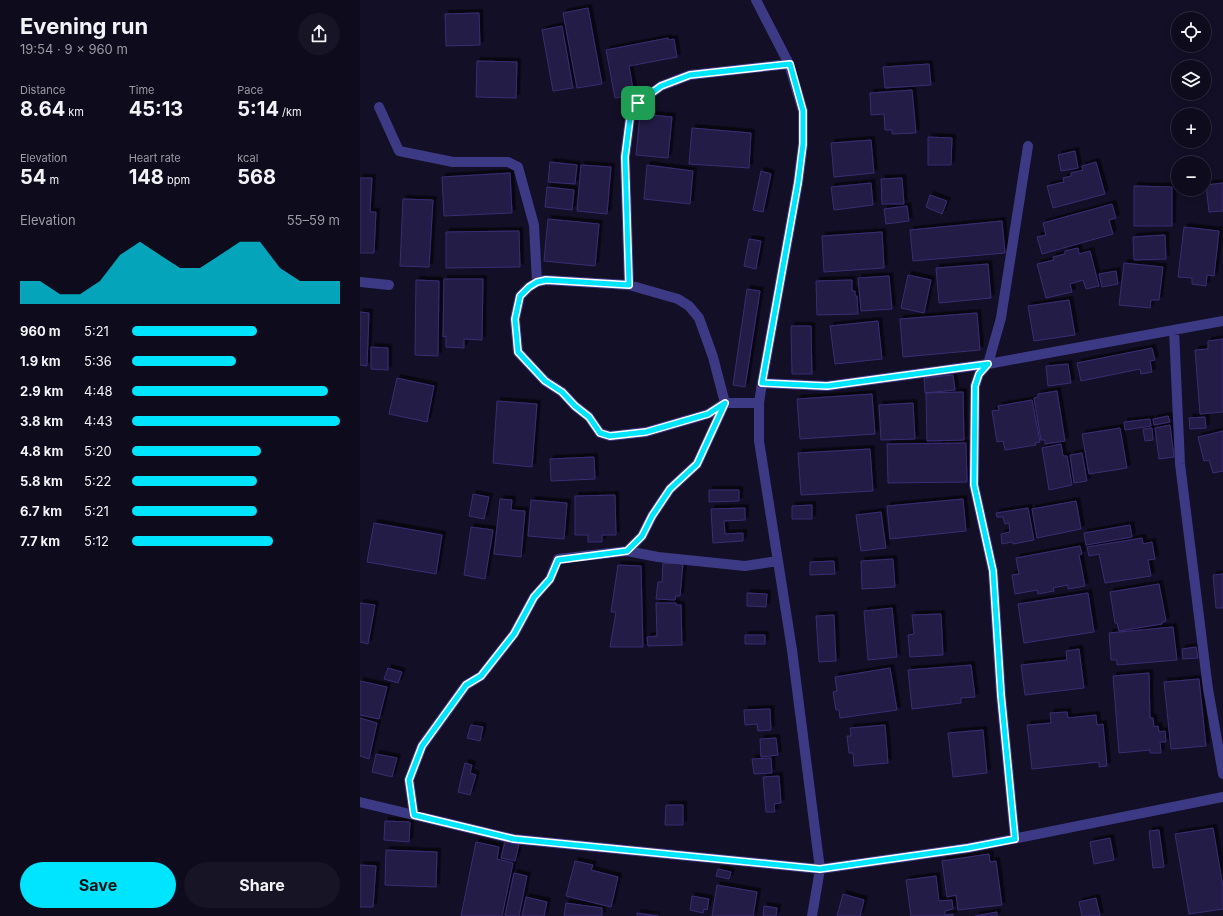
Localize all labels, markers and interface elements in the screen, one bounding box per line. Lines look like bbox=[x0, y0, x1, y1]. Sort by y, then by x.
map controls bbox=[1171, 12, 1211, 196]
button: locate bbox=[1171, 12, 1211, 52]
text: Evening run bbox=[20, 13, 148, 39]
button: share bbox=[298, 13, 340, 55]
text: 19:54 · 9 × 960 m bbox=[20, 41, 128, 57]
button: layers bbox=[1171, 60, 1211, 100]
text: Distance bbox=[20, 83, 65, 97]
text: Time bbox=[129, 83, 154, 97]
text: Pace bbox=[237, 83, 263, 97]
pin bbox=[621, 86, 655, 120]
icon: arrive bbox=[627, 92, 649, 114]
text: 8.64 bbox=[20, 97, 65, 121]
text: 45:13 bbox=[129, 97, 183, 121]
text: 5:14 bbox=[237, 97, 279, 121]
text: km bbox=[65, 105, 84, 119]
text: /km bbox=[279, 105, 302, 119]
button: + bbox=[1171, 108, 1211, 148]
text: Elevation bbox=[20, 151, 67, 165]
text: Heart rate bbox=[129, 151, 181, 165]
text: kcal bbox=[237, 151, 258, 165]
button: − bbox=[1171, 156, 1211, 196]
text: 54 bbox=[20, 165, 46, 189]
text: 148 bbox=[129, 165, 164, 189]
text: 568 bbox=[237, 165, 276, 189]
text: m bbox=[46, 173, 59, 187]
text: bpm bbox=[164, 173, 190, 187]
text: Elevation bbox=[20, 212, 76, 228]
text: 55–59 m bbox=[287, 212, 340, 228]
text: 960 m bbox=[20, 323, 61, 339]
text: 5:21 bbox=[84, 323, 109, 339]
text: 1.9 km bbox=[20, 353, 61, 369]
text: 5:36 bbox=[84, 353, 112, 369]
text: 2.9 km bbox=[20, 383, 63, 399]
text: 4:48 bbox=[84, 383, 113, 399]
text: 3.8 km bbox=[20, 413, 63, 429]
text: 4:43 bbox=[84, 413, 113, 429]
text: 4.8 km bbox=[20, 443, 63, 459]
text: 5:20 bbox=[84, 443, 112, 459]
text: 5.8 km bbox=[20, 473, 63, 489]
text: 5:22 bbox=[84, 473, 112, 489]
text: 6.7 km bbox=[20, 503, 62, 519]
text: 5:21 bbox=[84, 503, 109, 519]
text: 7.7 km bbox=[20, 533, 60, 549]
text: 5:12 bbox=[84, 533, 109, 549]
button: Save bbox=[20, 862, 176, 908]
button: Share bbox=[184, 862, 340, 908]

